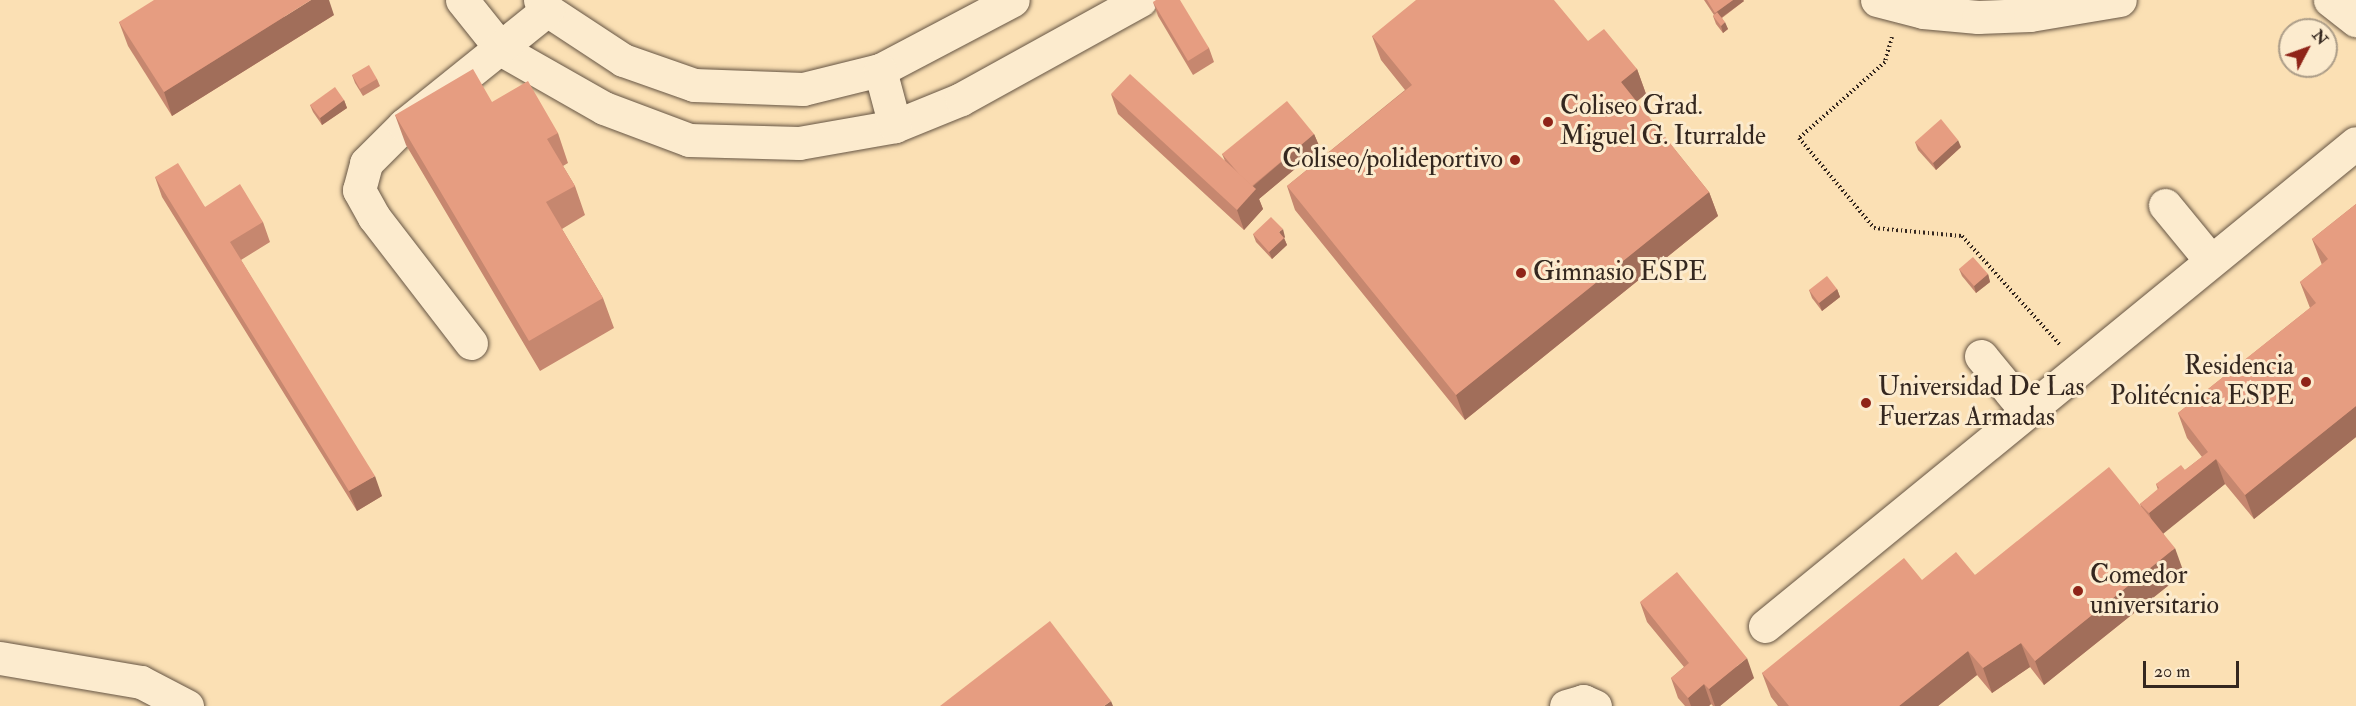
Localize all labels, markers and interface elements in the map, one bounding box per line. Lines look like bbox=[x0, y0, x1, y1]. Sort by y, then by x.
north arrow bbox=[2278, 18, 2338, 78]
text: N bbox=[2308, 26, 2332, 49]
place label: Coliseo Grad. Miguel G. Iturralde bbox=[1560, 91, 1766, 152]
marker: Coliseo Grad. Miguel G. Iturralde bbox=[1541, 115, 1555, 129]
place label: Coliseo/polideportivo bbox=[1282, 144, 1503, 176]
marker: Coliseo/polideportivo bbox=[1508, 153, 1522, 167]
place label: Gimnasio ESPE bbox=[1533, 257, 1707, 289]
marker: Gimnasio ESPE bbox=[1514, 266, 1528, 280]
place label: Residencia Politécnica ESPE bbox=[2110, 351, 2294, 412]
place label: Universidad De Las Fuerzas Armadas bbox=[1878, 372, 2084, 434]
marker: Residencia Politécnica ESPE bbox=[2299, 375, 2313, 389]
marker: Universidad De Las Fuerzas Armadas bbox=[1859, 396, 1873, 410]
place label: Comedor universitario bbox=[2090, 560, 2219, 622]
marker: Comedor universitario bbox=[2071, 584, 2085, 598]
scale bar bbox=[2146, 649, 2242, 687]
text: 20 m bbox=[2154, 660, 2190, 683]

